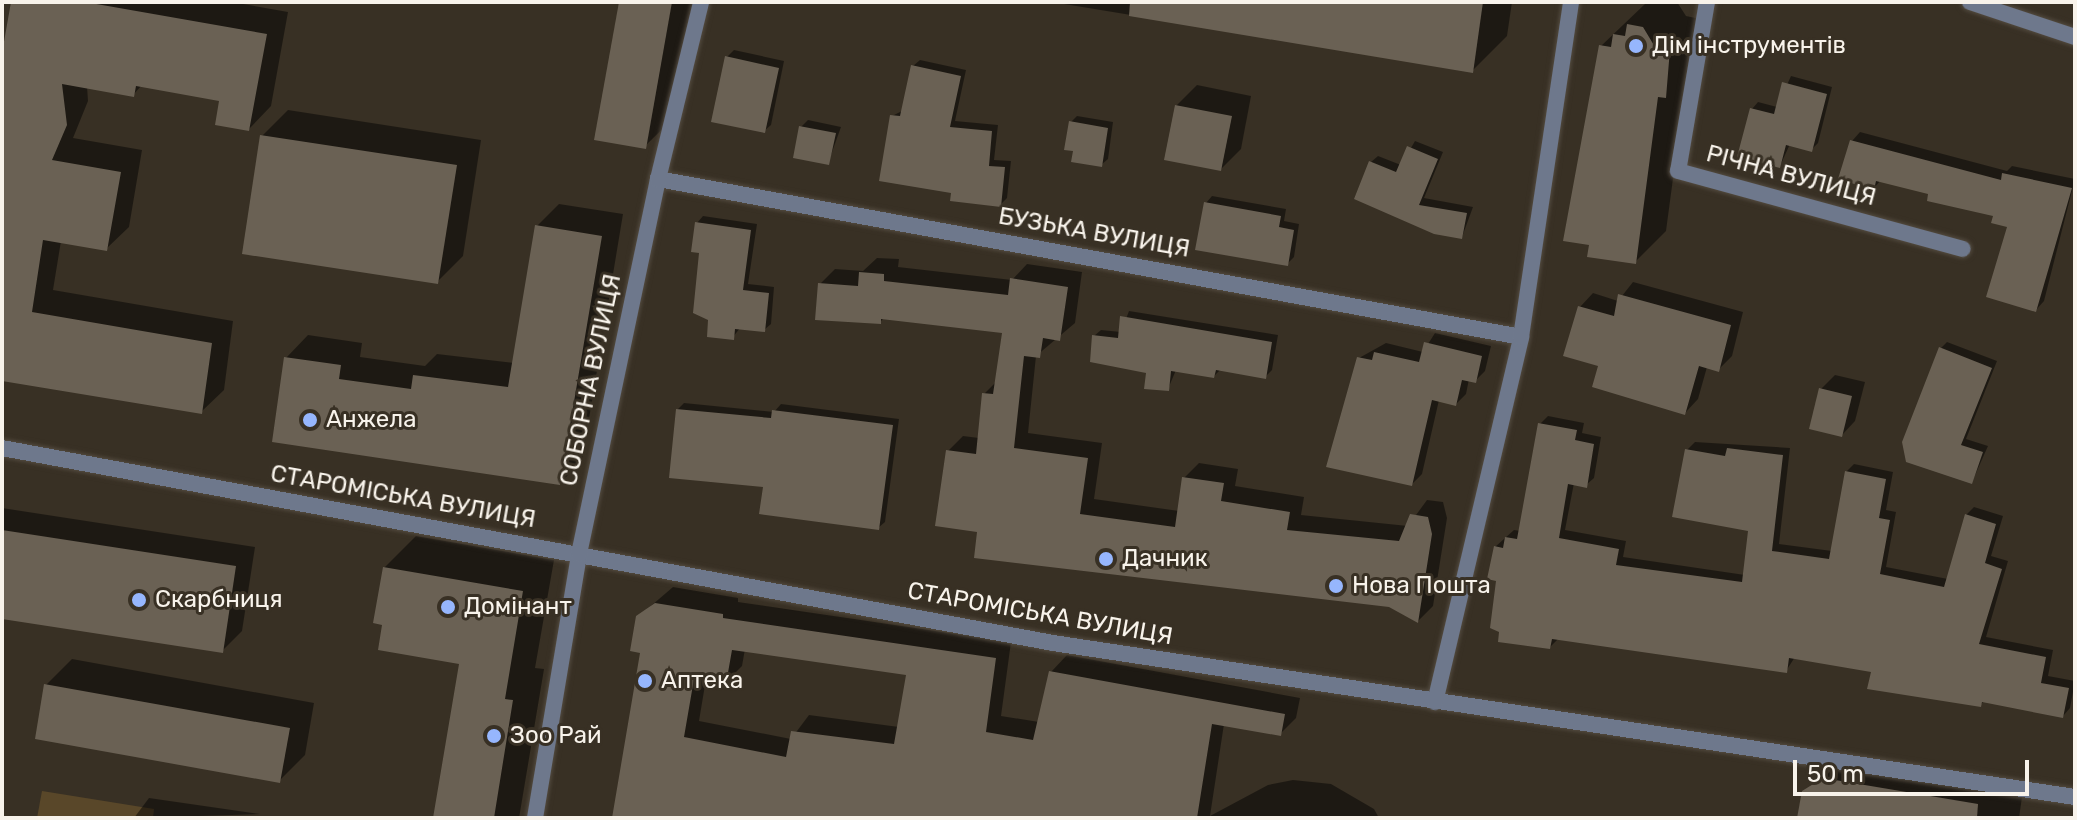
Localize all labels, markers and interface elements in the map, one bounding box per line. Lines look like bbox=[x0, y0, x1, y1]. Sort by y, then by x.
place label: Дім інструментів bbox=[1652, 32, 1846, 60]
marker: Дім інструментів bbox=[1627, 37, 1645, 55]
street label: РІЧНА ВУЛИЦЯ bbox=[1703, 140, 1879, 212]
street label: БУЗЬКА ВУЛИЦЯ bbox=[996, 202, 1192, 264]
street label: СОБОРНА ВУЛИЦЯ bbox=[554, 271, 628, 489]
place label: Анжела bbox=[326, 406, 416, 434]
marker: Анжела bbox=[301, 411, 319, 429]
street label: СТАРОМІСЬКА ВУЛИЦЯ bbox=[268, 459, 538, 535]
place label: Дачник bbox=[1122, 545, 1208, 573]
marker: Дачник bbox=[1097, 550, 1115, 568]
place label: Нова Пошта bbox=[1352, 572, 1491, 600]
street label: СТАРОМІСЬКА ВУЛИЦЯ bbox=[905, 576, 1175, 652]
marker: Нова Пошта bbox=[1327, 577, 1345, 595]
place label: Скарбниця bbox=[155, 586, 282, 614]
marker: Скарбниця bbox=[130, 591, 148, 609]
place label: Домінант bbox=[464, 593, 572, 621]
marker: Домінант bbox=[439, 598, 457, 616]
place label: Аптека bbox=[661, 667, 743, 695]
marker: Аптека bbox=[636, 672, 654, 690]
place label: Зоо Рай bbox=[510, 722, 602, 750]
marker: Зоо Рай bbox=[485, 727, 503, 745]
scale bar bbox=[1797, 744, 2033, 794]
text: 50 m bbox=[1807, 760, 1864, 788]

